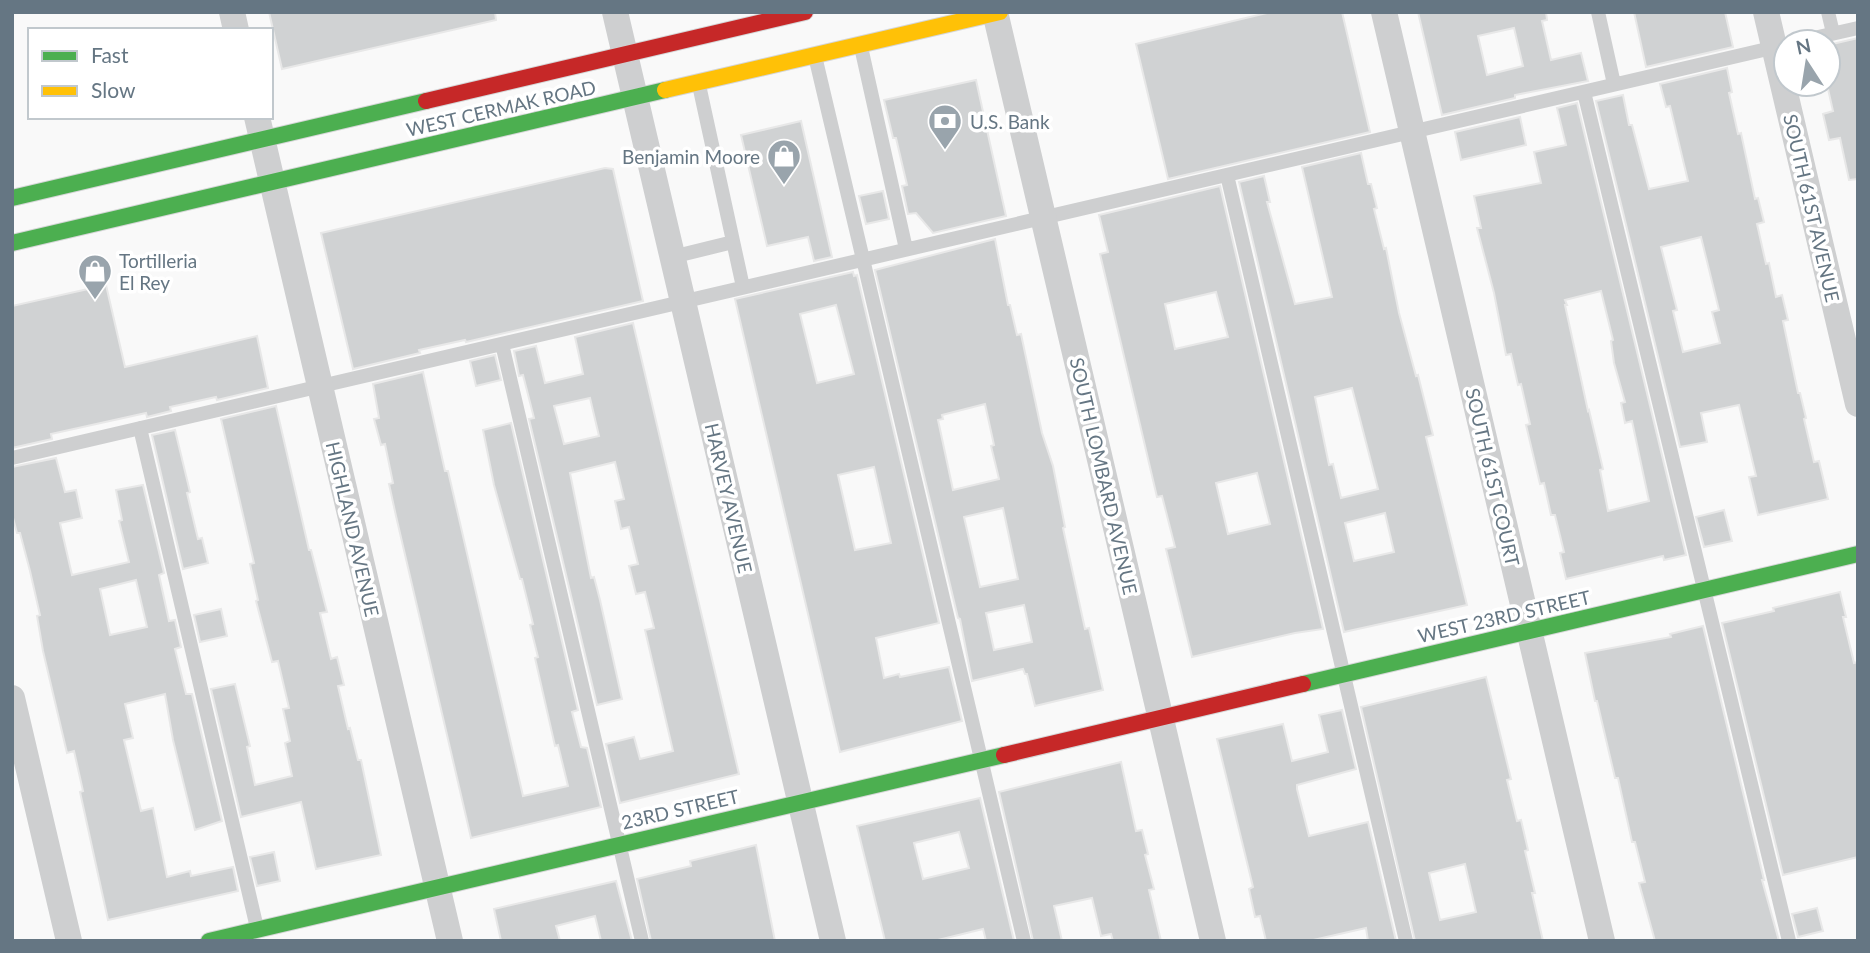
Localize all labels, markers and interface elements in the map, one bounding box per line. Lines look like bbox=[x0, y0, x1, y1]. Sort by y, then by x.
legend bbox=[28, 28, 273, 119]
north arrow bbox=[1772, 28, 1842, 98]
text: N bbox=[1794, 33, 1813, 59]
text: Fast bbox=[91, 42, 129, 67]
street label: WEST CERMAK ROAD bbox=[404, 75, 598, 141]
text: Slow bbox=[91, 77, 136, 102]
bank icon: U.S. Bank bbox=[926, 102, 964, 151]
place label: U.S. Bank bbox=[970, 110, 1050, 133]
street label: SOUTH 61ST AVENUE bbox=[1779, 112, 1845, 304]
shop icon: Benjamin Moore bbox=[765, 137, 803, 186]
place label: Benjamin Moore bbox=[622, 145, 760, 168]
place label: Tortilleria El Rey bbox=[119, 249, 197, 294]
shop icon: Tortilleria El Rey bbox=[76, 252, 114, 301]
street label: SOUTH LOMBARD AVENUE bbox=[1065, 355, 1143, 597]
street label: SOUTH 61ST COURT bbox=[1461, 386, 1525, 568]
street label: HARVEY AVENUE bbox=[701, 421, 757, 575]
street label: HIGHLAND AVENUE bbox=[322, 439, 384, 619]
street label: WEST 23RD STREET bbox=[1416, 585, 1592, 647]
street label: 23RD STREET bbox=[619, 784, 741, 834]

